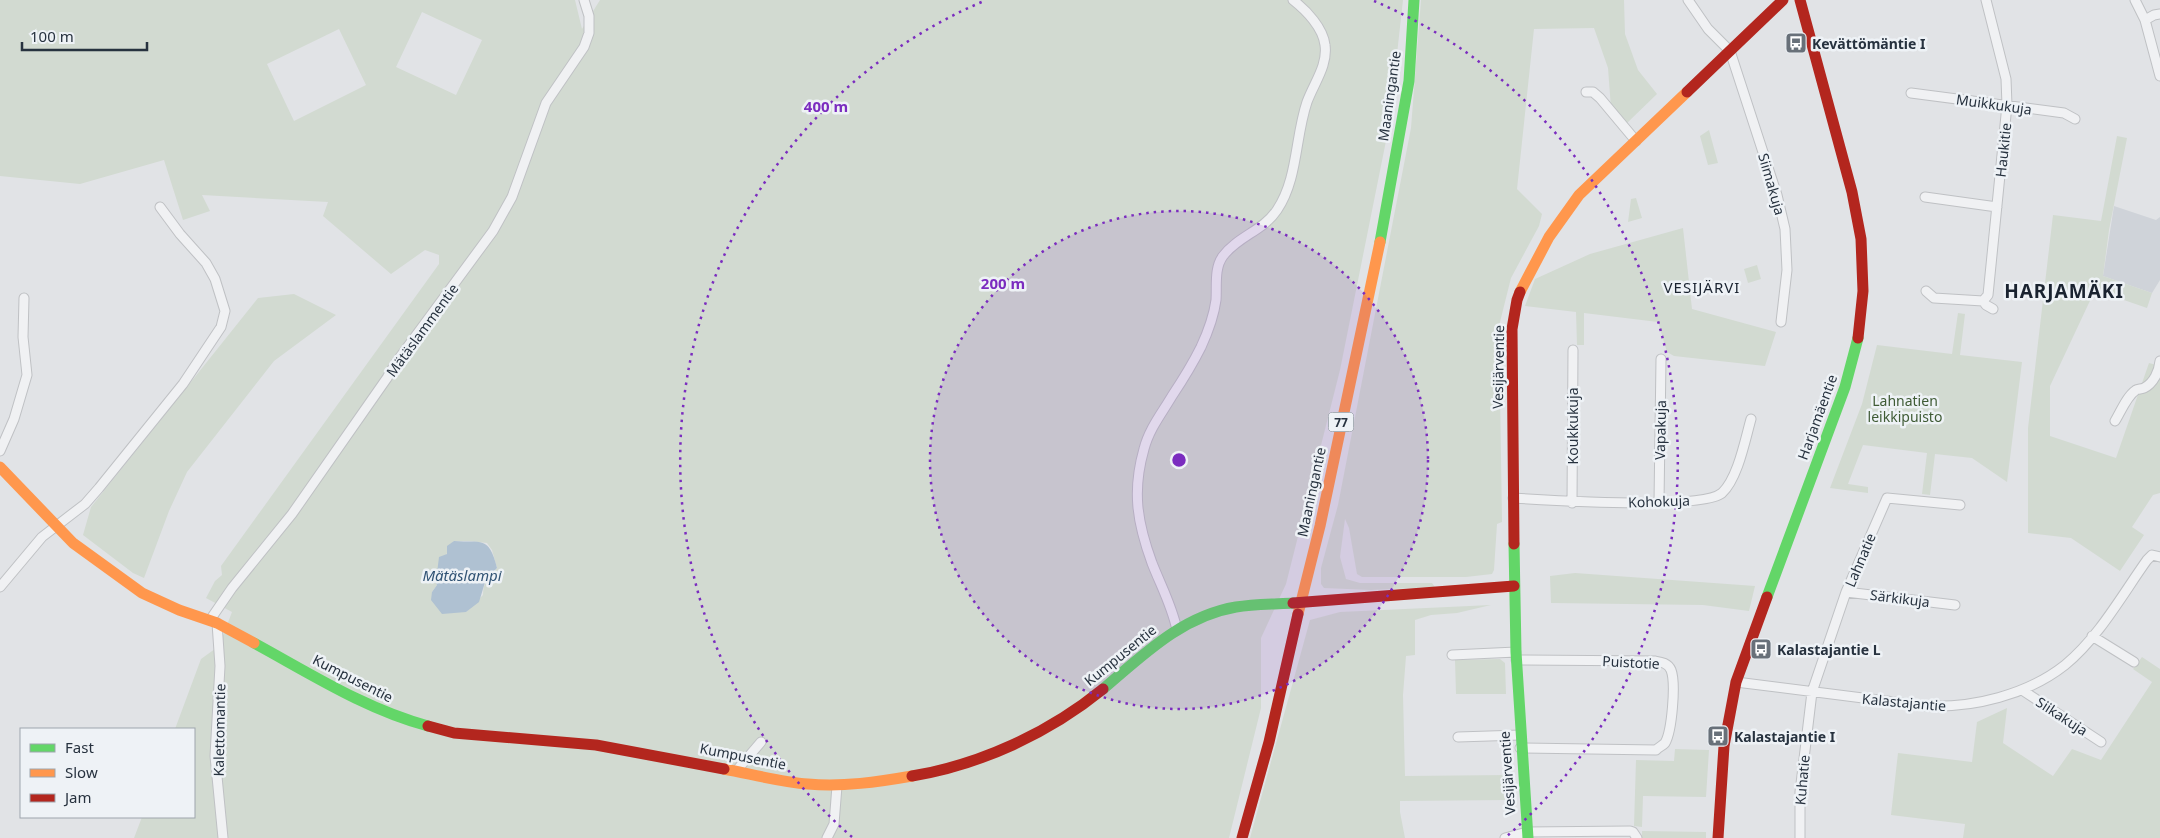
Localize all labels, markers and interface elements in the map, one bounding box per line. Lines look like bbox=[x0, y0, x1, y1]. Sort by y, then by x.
scale bar bbox=[22, 20, 148, 52]
text: 100 m bbox=[30, 26, 74, 46]
bus stop icon: Kevättömäntie I bbox=[1784, 31, 1808, 55]
place label: Kevättömäntie I bbox=[1812, 34, 1926, 53]
street label: Maaningantie bbox=[1373, 50, 1405, 142]
street label: Muikkukuja bbox=[1955, 89, 2033, 119]
text: 400 m bbox=[804, 96, 848, 116]
street label: Haukitie bbox=[1991, 122, 2015, 178]
street label: Siimakuja bbox=[1754, 151, 1790, 217]
text: 200 m bbox=[981, 273, 1025, 293]
district label: VESIJÄRVI bbox=[1664, 277, 1740, 297]
district label: HARJAMÄKI bbox=[2004, 278, 2124, 304]
street label: Mätäslammentie bbox=[382, 279, 462, 380]
street label: Vesijärventie bbox=[1488, 325, 1508, 409]
street label: Harjamäentie bbox=[1793, 372, 1841, 462]
street label: Koukkukuja bbox=[1563, 388, 1582, 465]
park label: Lahnatien leikkipuisto bbox=[1868, 391, 1942, 426]
street label: Vapakuja bbox=[1650, 400, 1670, 460]
road number: 77 bbox=[1328, 412, 1354, 432]
street label: Maaningantie bbox=[1292, 445, 1330, 538]
centre of rings bbox=[1170, 451, 1188, 469]
street label: Kohokuja bbox=[1628, 490, 1690, 512]
street label: Lahnatie bbox=[1840, 530, 1880, 590]
water label: Mätäslampi bbox=[422, 565, 503, 585]
street label: Särkikuja bbox=[1869, 585, 1931, 611]
street label: Kumpusentie bbox=[1080, 620, 1160, 690]
bus stop icon: Kalastajantie L bbox=[1749, 637, 1773, 661]
place label: Kalastajantie L bbox=[1777, 640, 1881, 659]
street label: Kumpusentie bbox=[310, 650, 396, 706]
street label: Puistotie bbox=[1602, 651, 1660, 673]
street label: Kalettomantie bbox=[209, 683, 229, 777]
street label: Kalastajantie bbox=[1861, 689, 1947, 715]
street label: Siikakuja bbox=[2033, 692, 2091, 740]
bus stop icon: Kalastajantie I bbox=[1706, 724, 1730, 748]
place label: Kalastajantie I bbox=[1734, 727, 1835, 746]
legend bbox=[20, 728, 195, 818]
street label: Vesijärventie bbox=[1495, 730, 1519, 815]
text: Fast bbox=[65, 737, 94, 757]
street label: Kumpusentie bbox=[698, 738, 788, 774]
street label: Kuhatie bbox=[1790, 754, 1814, 806]
text: Slow bbox=[65, 762, 98, 782]
text: Jam bbox=[63, 787, 92, 807]

